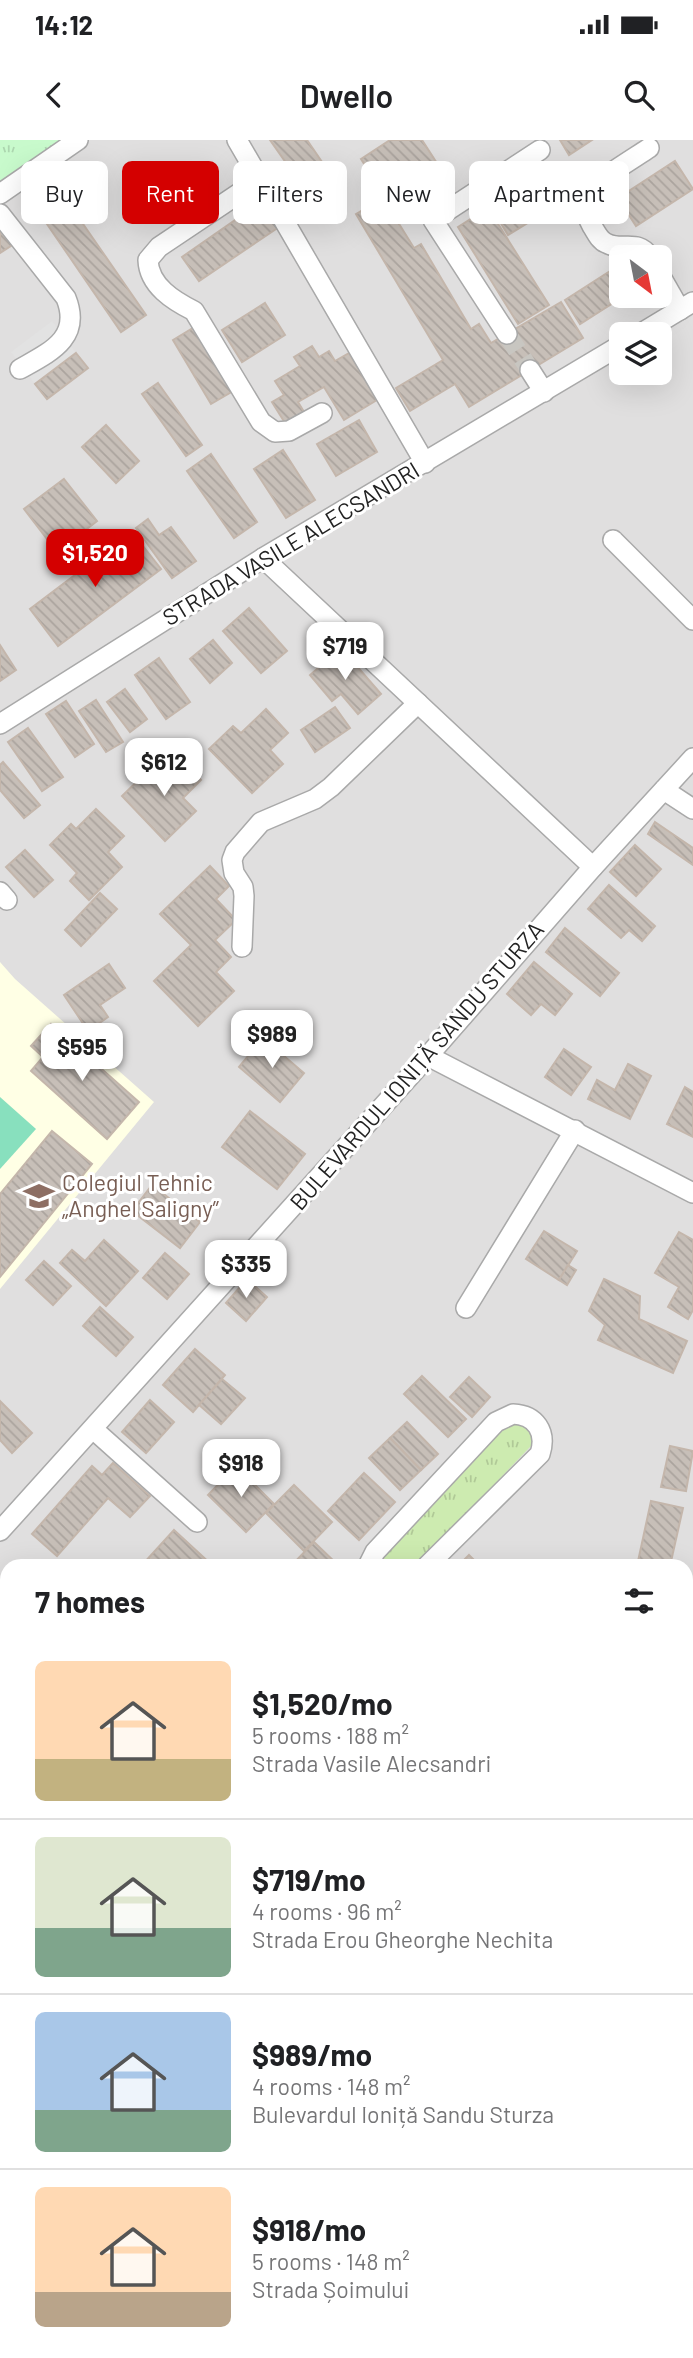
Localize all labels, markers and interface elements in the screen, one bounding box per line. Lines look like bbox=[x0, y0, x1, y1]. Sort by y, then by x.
text: 14:12 bbox=[35, 9, 93, 40]
icon: back bbox=[35, 76, 73, 114]
text: Dwello bbox=[300, 76, 393, 114]
icon: search bbox=[620, 76, 658, 114]
chip: Buy bbox=[21, 161, 108, 224]
chip: Rent bbox=[122, 161, 219, 224]
chip: Filters bbox=[233, 161, 347, 224]
chip: New bbox=[361, 161, 455, 224]
chip: Apartment bbox=[469, 161, 629, 224]
north arrow bbox=[609, 245, 672, 308]
map controls bbox=[609, 245, 672, 385]
button: layers bbox=[609, 322, 672, 385]
street label: STRADA VASILE ALECSANDRI bbox=[157, 455, 424, 631]
pin: $1,520 bbox=[38, 530, 152, 589]
text: $1,520 bbox=[62, 538, 128, 566]
pin: $719 bbox=[304, 622, 386, 682]
text: $719 bbox=[322, 631, 368, 659]
pin: $612 bbox=[123, 738, 205, 798]
text: $612 bbox=[141, 747, 187, 775]
street label: BULEVARDUL IONIȚĂ SANDU STURZA bbox=[283, 915, 549, 1215]
pin: $989 bbox=[231, 1010, 313, 1070]
text: $989 bbox=[247, 1019, 297, 1047]
pin: $595 bbox=[41, 1024, 123, 1083]
text: $595 bbox=[57, 1032, 107, 1060]
place label: Colegiul Tehnic „Anghel Saligny” bbox=[62, 1168, 220, 1222]
school or university icon: Colegiul Tehnic „Anghel Saligny” bbox=[22, 1179, 56, 1213]
pin: $335 bbox=[205, 1240, 287, 1300]
text: $335 bbox=[221, 1249, 271, 1277]
pin: $918 bbox=[200, 1440, 282, 1499]
text: $918 bbox=[218, 1448, 264, 1476]
icon: filters bbox=[620, 1582, 658, 1620]
text: 7 homes bbox=[35, 1583, 145, 1619]
text: $1,520/mo bbox=[252, 1685, 393, 1721]
icon: home bbox=[91, 1689, 175, 1773]
text: 5 rooms · 188 m² bbox=[252, 1721, 409, 1749]
text: Strada Vasile Alecsandri bbox=[252, 1749, 491, 1777]
text: $719/mo bbox=[252, 1861, 366, 1897]
icon: home bbox=[91, 1865, 175, 1949]
text: 4 rooms · 96 m² bbox=[252, 1897, 402, 1925]
text: Strada Erou Gheorghe Nechita bbox=[252, 1925, 553, 1953]
text: $989/mo bbox=[252, 2036, 372, 2072]
icon: home bbox=[91, 2040, 175, 2124]
text: 4 rooms · 148 m² bbox=[252, 2072, 411, 2100]
text: Bulevardul Ioniță Sandu Sturza bbox=[252, 2100, 554, 2128]
text: $918/mo bbox=[252, 2211, 366, 2247]
icon: home bbox=[91, 2215, 175, 2299]
text: 5 rooms · 148 m² bbox=[252, 2247, 410, 2275]
text: Strada Șoimului bbox=[252, 2275, 409, 2303]

